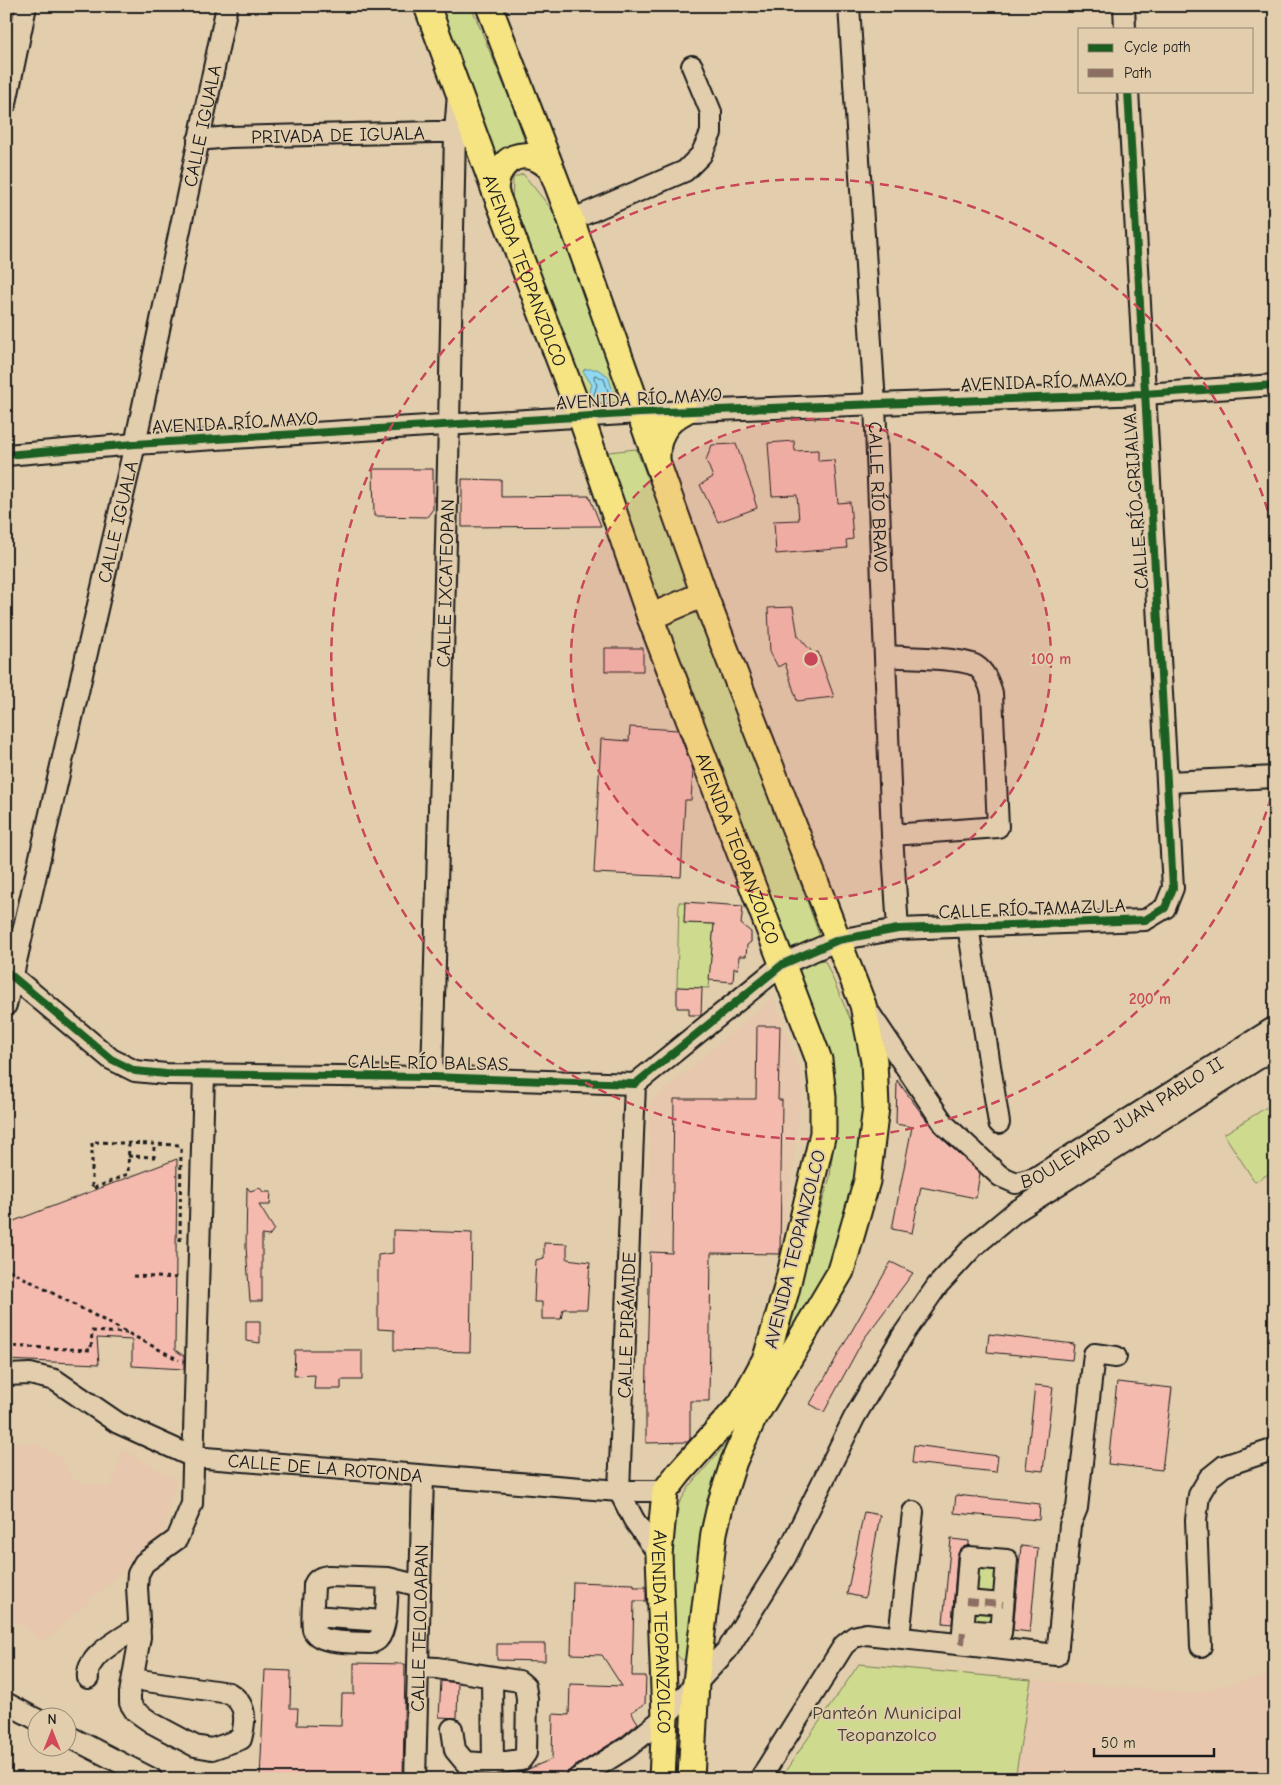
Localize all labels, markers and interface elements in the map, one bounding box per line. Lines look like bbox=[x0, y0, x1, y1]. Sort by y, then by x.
legend bbox=[1078, 28, 1254, 92]
text: Cycle path bbox=[1124, 38, 1191, 56]
street label: CALLE IGUALA bbox=[179, 63, 226, 189]
text: Path bbox=[1124, 64, 1152, 82]
street label: PRIVADA DE IGUALA bbox=[251, 122, 425, 148]
street label: AVENIDA TEOPANZOLCO bbox=[478, 172, 571, 370]
street label: AVENIDA RÍO MAYO bbox=[961, 368, 1128, 396]
street label: AVENIDA RÍO MAYO bbox=[555, 384, 723, 414]
street label: AVENIDA RÍO MAYO bbox=[151, 408, 319, 438]
street label: CALLE RÍO GRIJALVA bbox=[1119, 412, 1153, 590]
street label: CALLE RÍO BRAVO bbox=[864, 421, 892, 573]
street label: CALLE IGUALA bbox=[93, 459, 143, 585]
street label: CALLE IXCATEOPAN bbox=[433, 499, 459, 668]
centre of rings bbox=[802, 650, 820, 668]
text: 100 m bbox=[1031, 650, 1071, 668]
street label: AVENIDA TEOPANZOLCO bbox=[691, 750, 784, 948]
street label: CALLE RÍO TAMAZULA bbox=[938, 895, 1126, 923]
text: 200 m bbox=[1129, 990, 1171, 1008]
street label: CALLE RÍO BALSAS bbox=[347, 1051, 508, 1075]
street label: BOULEVARD JUAN PABLO II bbox=[1018, 1052, 1227, 1193]
street label: AVENIDA TEOPANZOLCO bbox=[760, 1148, 830, 1351]
street label: CALLE PIRÁMIDE bbox=[613, 1251, 641, 1399]
street label: CALLE DE LA ROTONDA bbox=[227, 1450, 423, 1487]
street label: AVENIDA TEOPANZOLCO bbox=[647, 1529, 675, 1734]
street label: CALLE TELOLOAPAN bbox=[407, 1544, 433, 1712]
park label: Panteón Municipal Teopanzolco bbox=[812, 1702, 962, 1746]
north arrow bbox=[28, 1708, 78, 1758]
text: N bbox=[47, 1711, 57, 1728]
scale bar bbox=[1094, 1725, 1214, 1757]
text: 50 m bbox=[1101, 1734, 1136, 1752]

